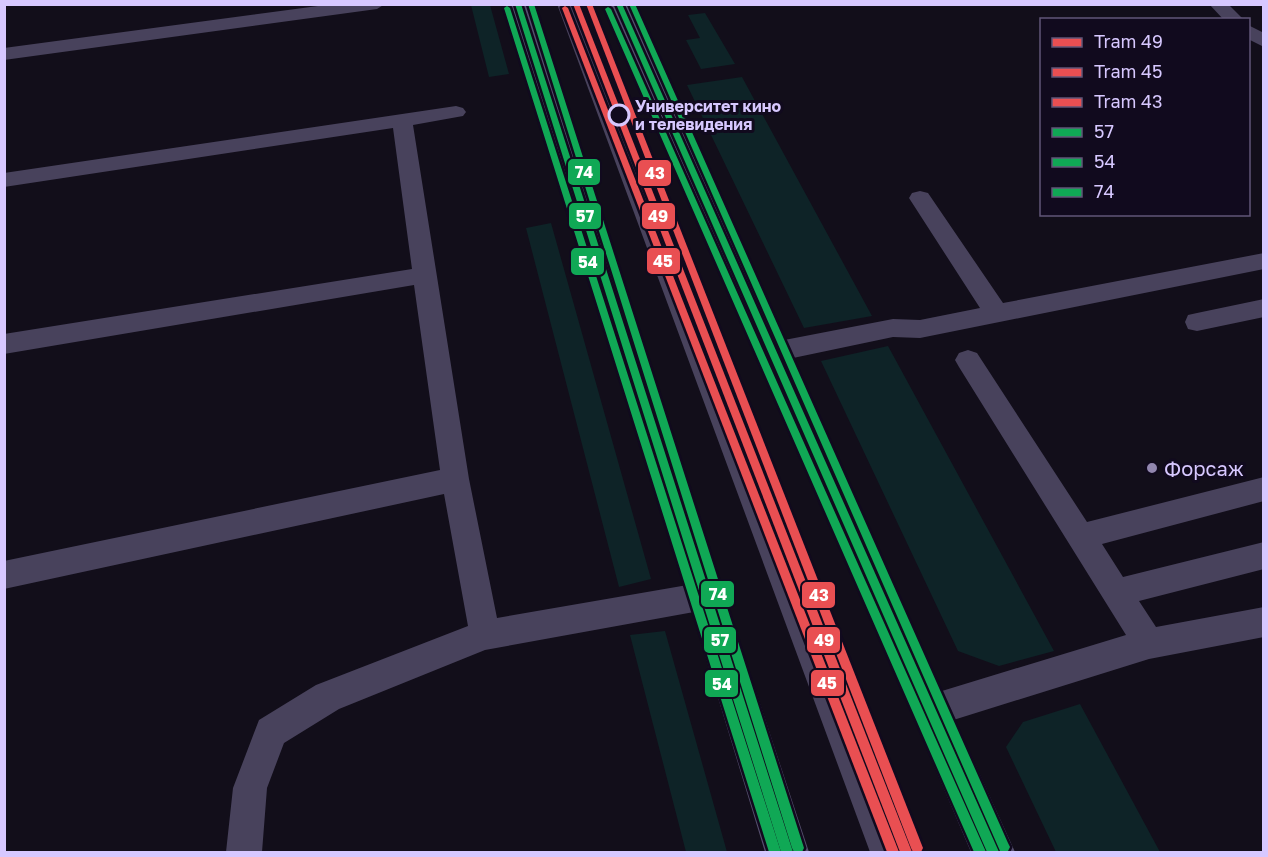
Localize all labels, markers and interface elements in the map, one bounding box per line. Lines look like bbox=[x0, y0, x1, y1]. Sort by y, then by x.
legend bbox=[1040, 18, 1250, 216]
text: Tram 49 bbox=[1094, 30, 1163, 52]
text: Tram 45 bbox=[1094, 60, 1162, 82]
text: Tram 43 bbox=[1094, 90, 1163, 112]
place label: Университет кино и телевидения bbox=[635, 96, 781, 134]
marker: Университет кино и телевидения bbox=[608, 104, 630, 126]
text: 57 bbox=[1094, 120, 1114, 142]
text: 54 bbox=[1094, 150, 1115, 172]
line badge: 74 bbox=[567, 158, 601, 186]
line badge: 43 bbox=[637, 159, 672, 187]
text: 74 bbox=[575, 162, 593, 182]
text: 43 bbox=[645, 163, 665, 183]
text: 74 bbox=[1094, 180, 1115, 202]
line badge: 57 bbox=[568, 202, 602, 230]
line badge: 49 bbox=[641, 202, 676, 230]
text: 57 bbox=[576, 206, 595, 226]
text: 49 bbox=[648, 206, 668, 226]
line badge: 54 bbox=[570, 247, 605, 276]
line badge: 45 bbox=[646, 247, 681, 275]
text: 45 bbox=[653, 251, 673, 271]
text: 54 bbox=[578, 252, 598, 272]
place label: Форсаж bbox=[1164, 456, 1244, 480]
marker: Форсаж bbox=[1145, 461, 1159, 475]
line badge: 74 bbox=[700, 580, 735, 608]
line badge: 43 bbox=[801, 581, 836, 609]
text: 74 bbox=[709, 584, 727, 604]
text: 43 bbox=[809, 585, 829, 605]
line badge: 57 bbox=[703, 626, 737, 654]
line badge: 49 bbox=[806, 626, 841, 654]
text: 57 bbox=[711, 630, 730, 650]
text: 49 bbox=[814, 630, 834, 650]
line badge: 54 bbox=[704, 669, 739, 698]
line badge: 45 bbox=[810, 669, 845, 697]
text: 45 bbox=[817, 673, 837, 693]
text: 54 bbox=[712, 674, 732, 694]

